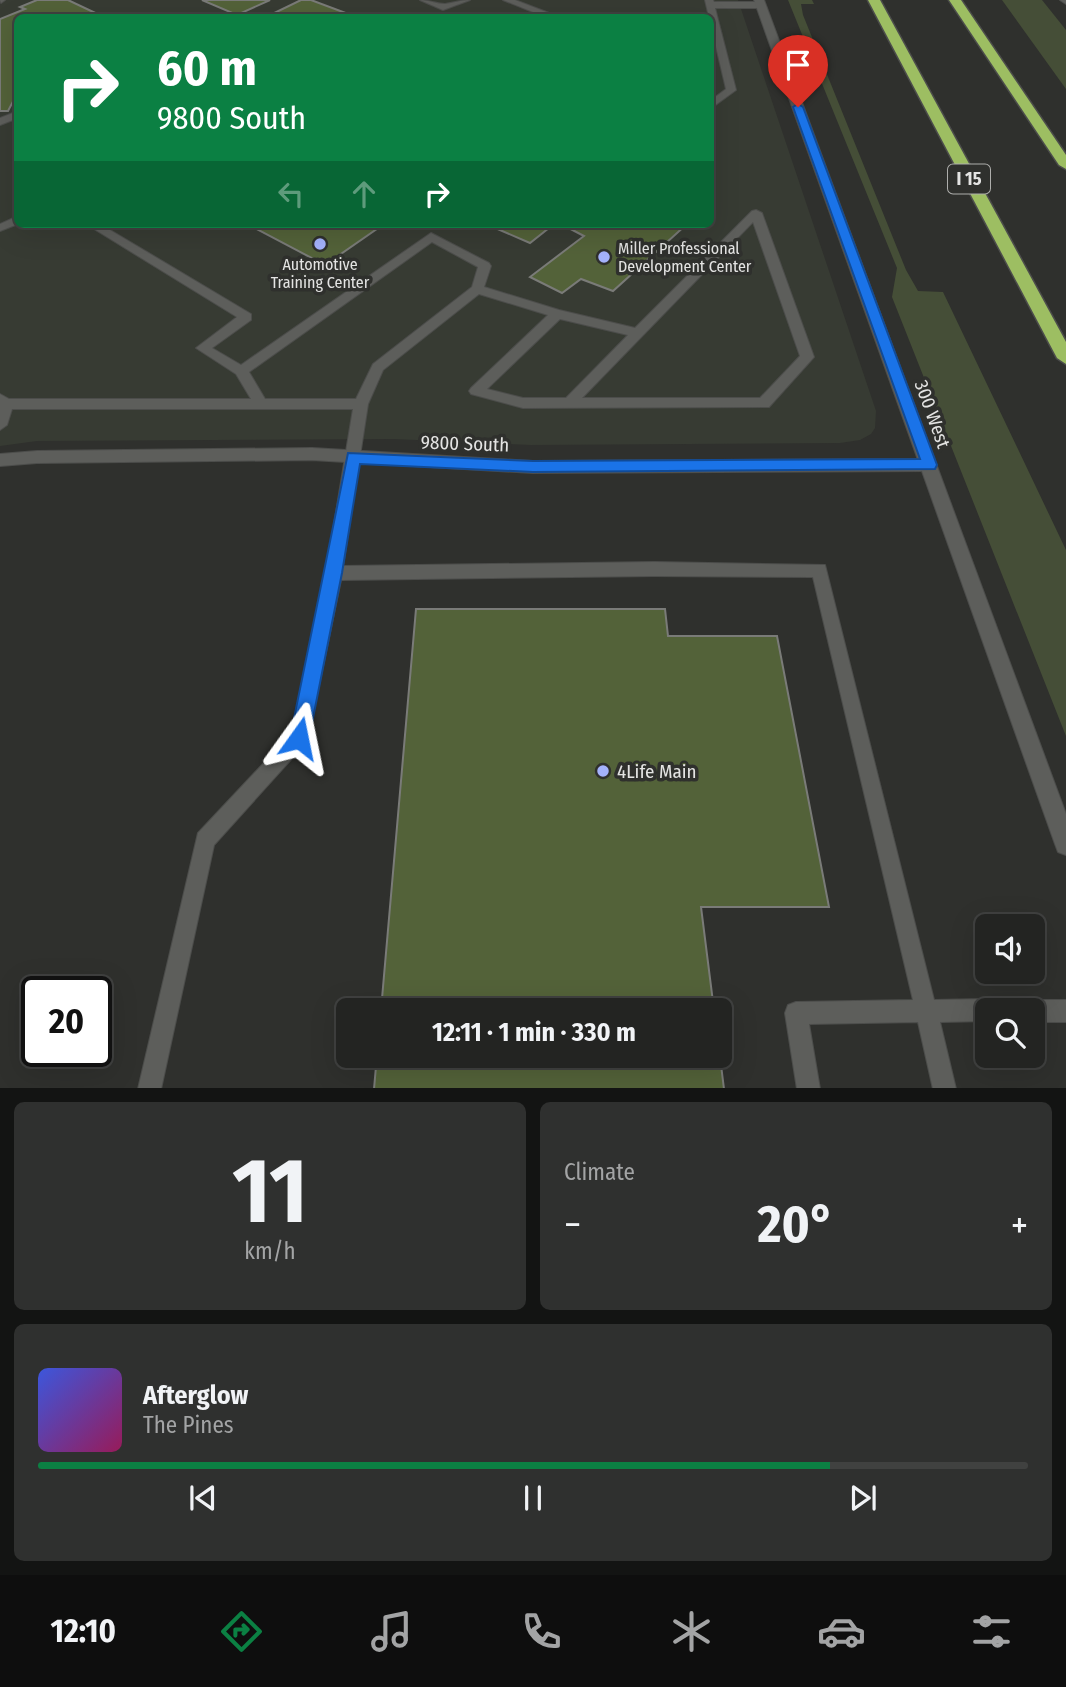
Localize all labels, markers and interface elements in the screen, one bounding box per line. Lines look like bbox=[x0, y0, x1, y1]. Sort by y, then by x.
pin bbox=[768, 35, 828, 107]
text: 60 m bbox=[157, 39, 257, 98]
icon: right bbox=[42, 42, 133, 133]
icon: arrive bbox=[779, 46, 817, 84]
text: 9800 South bbox=[157, 99, 306, 137]
road number: I 15 bbox=[948, 164, 990, 194]
icon: left bbox=[272, 175, 310, 213]
icon: ahead bbox=[345, 175, 383, 213]
icon: right bbox=[418, 175, 456, 213]
marker: Automotive Training Center bbox=[312, 236, 328, 252]
place label: Miller Professional Development Center bbox=[618, 239, 752, 276]
marker: Miller Professional Development Center bbox=[596, 249, 612, 265]
place label: Automotive Training Center bbox=[271, 255, 370, 292]
street label: 300 West bbox=[910, 377, 956, 452]
street label: 9800 South bbox=[420, 430, 510, 457]
position arrow bbox=[262, 701, 336, 775]
place label: 4Life Main bbox=[617, 760, 697, 783]
marker: 4Life Main bbox=[595, 763, 611, 779]
map controls bbox=[975, 914, 1045, 1068]
button: sound bbox=[975, 914, 1045, 984]
speed limit sign: 20 bbox=[21, 976, 112, 1067]
button: search bbox=[975, 998, 1045, 1068]
text: 12:11 · 1 min · 330 m bbox=[432, 1017, 636, 1048]
text: 11 bbox=[232, 1137, 308, 1246]
text: Climate bbox=[564, 1158, 635, 1186]
text: 20° bbox=[758, 1193, 834, 1256]
text: − bbox=[564, 1202, 581, 1248]
text: + bbox=[1011, 1202, 1028, 1248]
text: km/h bbox=[244, 1237, 296, 1265]
text: Afterglow bbox=[143, 1380, 248, 1411]
text: The Pines bbox=[143, 1411, 234, 1439]
icon: previous bbox=[184, 1479, 222, 1517]
icon: pause bbox=[514, 1479, 552, 1517]
icon: next bbox=[844, 1479, 882, 1517]
icon: directions bbox=[217, 1607, 266, 1656]
icon: music bbox=[367, 1607, 416, 1656]
icon: phone bbox=[517, 1607, 566, 1656]
icon: climate bbox=[667, 1607, 716, 1656]
icon: car bbox=[817, 1607, 866, 1656]
icon: filters bbox=[967, 1607, 1016, 1656]
text: 12:10 bbox=[50, 1612, 116, 1650]

